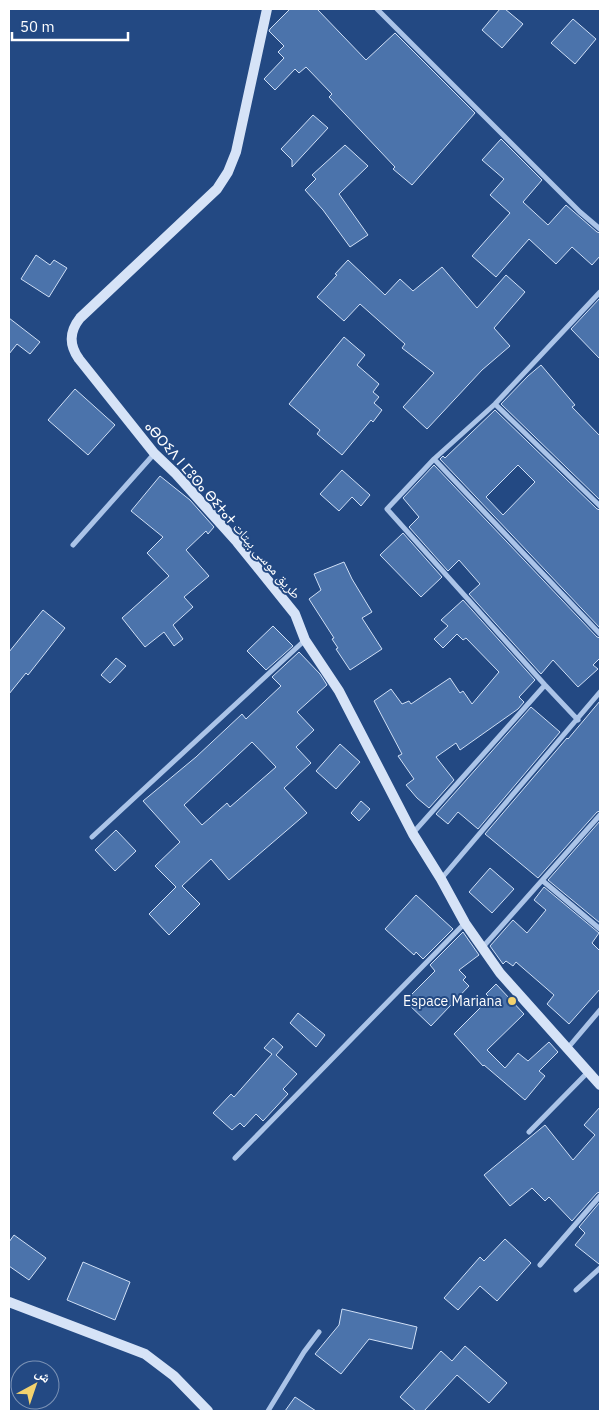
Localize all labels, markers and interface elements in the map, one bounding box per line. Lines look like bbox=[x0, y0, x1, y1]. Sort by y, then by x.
scale bar bbox=[12, 10, 129, 42]
text: 50 m bbox=[20, 17, 55, 36]
street label: ⴰⴱⵔⵉⴷ ⵏ ⵎⵓⵙⴰ ⴱⵉⵜⴰⵜ طريق موسى بيتات bbox=[140, 417, 305, 603]
place label: Espace Mariana bbox=[403, 992, 503, 1010]
marker: Espace Mariana bbox=[506, 995, 518, 1007]
north arrow bbox=[10, 1360, 60, 1410]
text: ش bbox=[32, 1363, 55, 1387]

